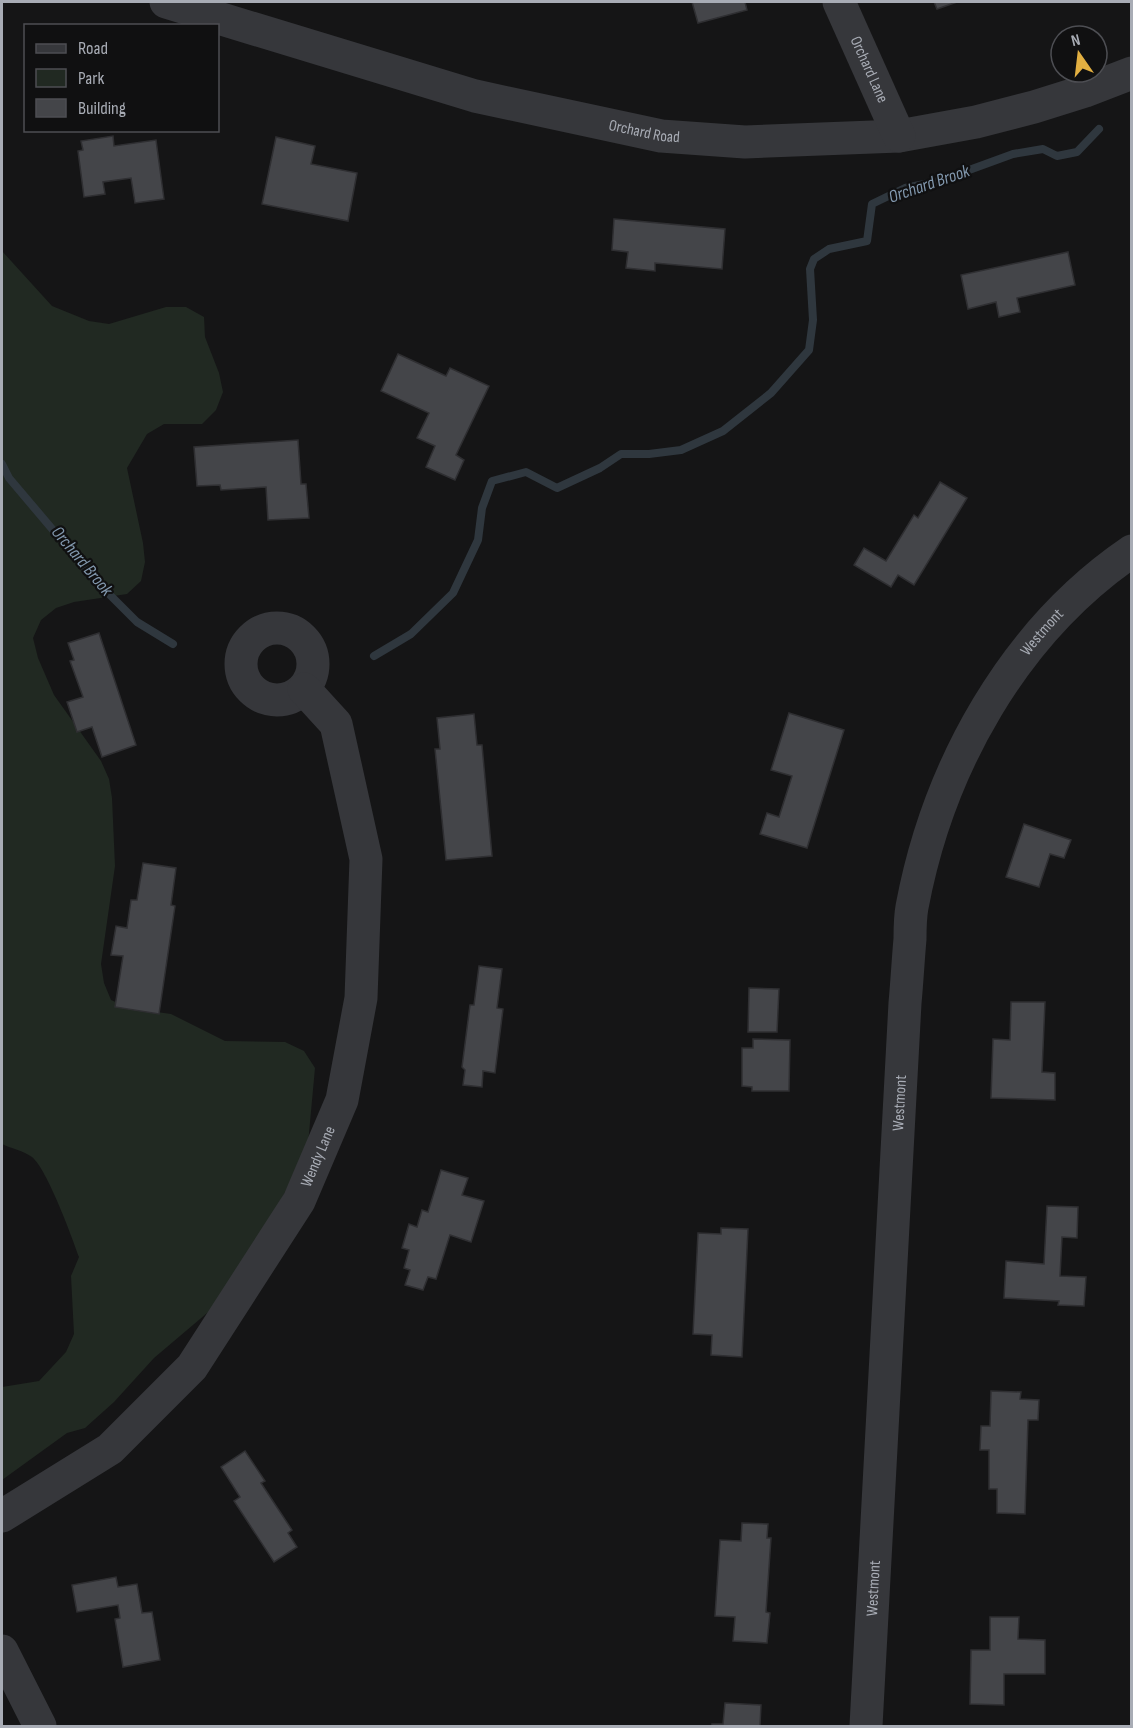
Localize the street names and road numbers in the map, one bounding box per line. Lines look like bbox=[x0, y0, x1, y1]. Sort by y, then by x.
street label: Orchard Lane bbox=[846, 33, 892, 106]
street label: Orchard Road bbox=[607, 116, 680, 147]
street label: Westmont bbox=[1016, 605, 1067, 659]
street label: Westmont bbox=[889, 1074, 911, 1131]
street label: Wendy Lane bbox=[297, 1123, 339, 1190]
street label: Westmont bbox=[862, 1560, 884, 1617]

